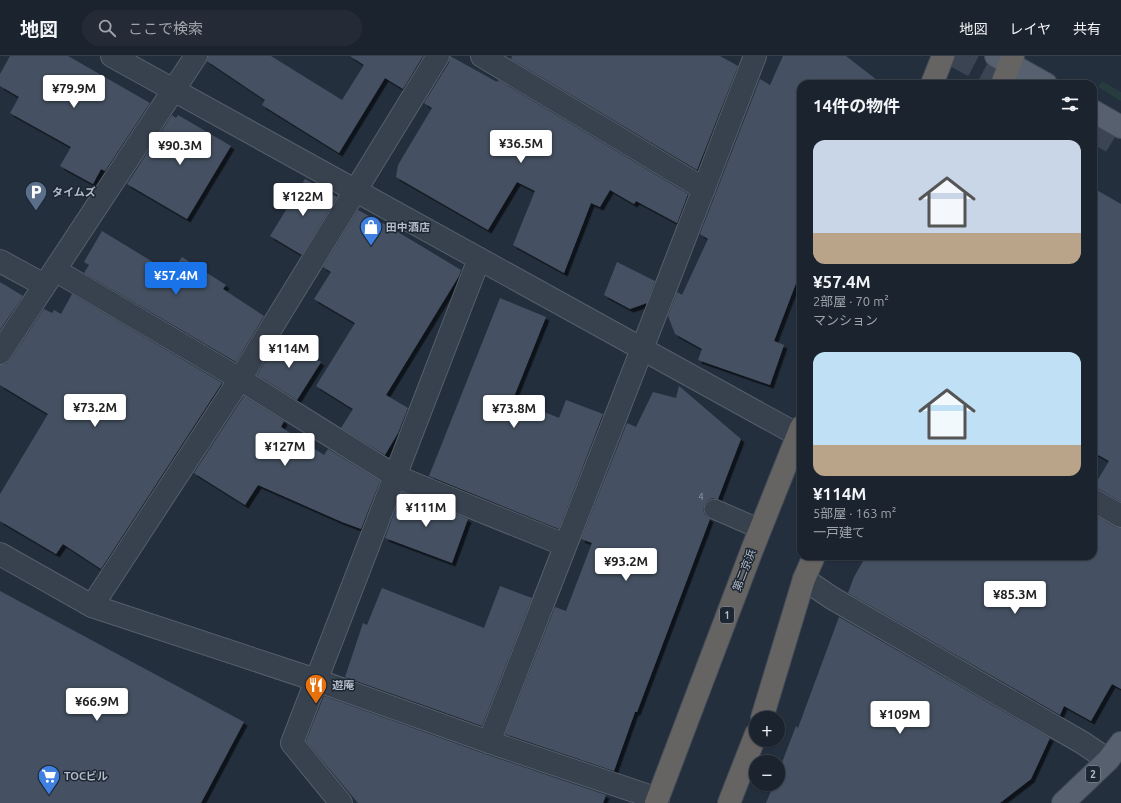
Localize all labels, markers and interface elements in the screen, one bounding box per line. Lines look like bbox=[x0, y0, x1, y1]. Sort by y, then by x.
search box bbox=[82, 10, 362, 46]
icon: search bbox=[96, 17, 118, 39]
text: 地図 bbox=[20, 18, 58, 40]
text: ここで検索 bbox=[128, 20, 203, 37]
text: 地図 bbox=[959, 21, 987, 37]
text: レイヤ bbox=[1009, 21, 1051, 37]
text: 共有 bbox=[1073, 21, 1101, 37]
pin: ¥79.9M bbox=[41, 75, 107, 109]
text: ¥79.9M bbox=[52, 81, 96, 95]
icon: filters bbox=[1059, 93, 1081, 115]
text: 14件の物件 bbox=[813, 96, 900, 115]
pin: ¥36.5M bbox=[488, 130, 554, 164]
pin: ¥90.3M bbox=[147, 132, 213, 166]
text: ¥36.5M bbox=[499, 136, 543, 150]
text: ¥90.3M bbox=[158, 138, 202, 152]
icon: home bbox=[911, 166, 983, 238]
parking icon: タイムズ bbox=[23, 179, 49, 212]
pin: ¥122M bbox=[275, 183, 331, 217]
place label: タイムズ bbox=[52, 186, 96, 198]
text: ¥122M bbox=[283, 189, 323, 203]
shop icon: 田中酒店 bbox=[358, 214, 384, 247]
place label: 田中酒店 bbox=[386, 221, 430, 233]
pin: ¥57.4M bbox=[143, 262, 209, 296]
text: ¥57.4M bbox=[154, 268, 198, 282]
text: ¥57.4M bbox=[813, 272, 871, 291]
text: 2部屋 · 70 m² bbox=[813, 294, 889, 308]
text: マンション bbox=[813, 313, 878, 327]
pin: ¥114M bbox=[261, 335, 317, 369]
text: ¥114M bbox=[269, 341, 309, 355]
icon: home bbox=[911, 378, 983, 450]
pin: ¥73.2M bbox=[62, 394, 128, 428]
pin: ¥73.8M bbox=[481, 395, 547, 429]
text: ¥73.2M bbox=[73, 400, 117, 414]
text: ¥73.8M bbox=[492, 401, 536, 415]
pin: ¥127M bbox=[257, 433, 313, 467]
text: ¥127M bbox=[265, 439, 305, 453]
text: ¥114M bbox=[813, 484, 866, 503]
house number: 4 bbox=[698, 492, 704, 502]
pin: ¥111M bbox=[398, 494, 454, 528]
text: ¥111M bbox=[406, 500, 446, 514]
text: 5部屋 · 163 m² bbox=[813, 506, 896, 520]
text: 一戸建て bbox=[813, 525, 865, 539]
street label: 第二京浜 bbox=[731, 547, 757, 593]
pin: ¥93.2M bbox=[593, 548, 659, 582]
text: ¥93.2M bbox=[604, 554, 648, 568]
pin: ¥85.3M bbox=[982, 581, 1048, 615]
text: ¥85.3M bbox=[993, 587, 1037, 601]
road number: 1 bbox=[720, 607, 734, 623]
restaurant icon: 遊庵 bbox=[303, 672, 329, 705]
place label: 遊庵 bbox=[332, 679, 355, 691]
pin: ¥66.9M bbox=[64, 688, 130, 722]
text: ¥66.9M bbox=[75, 694, 119, 708]
pin: ¥109M bbox=[872, 701, 928, 735]
text: ¥109M bbox=[880, 707, 920, 721]
map controls bbox=[749, 711, 785, 791]
button: + bbox=[749, 711, 785, 747]
button: − bbox=[749, 755, 785, 791]
supermarket icon: TOCビル bbox=[36, 763, 62, 796]
road number: 2 bbox=[1086, 766, 1100, 782]
place label: TOCビル bbox=[64, 770, 108, 782]

